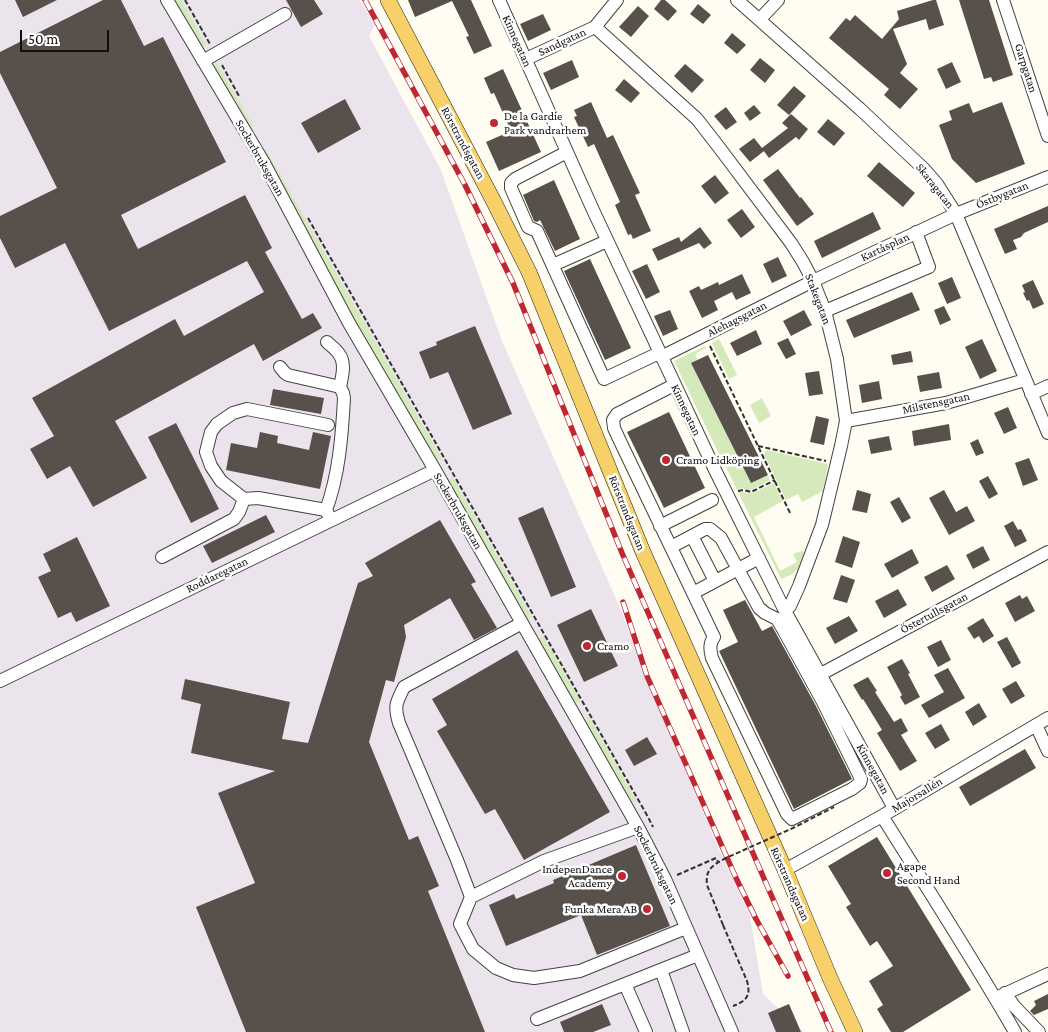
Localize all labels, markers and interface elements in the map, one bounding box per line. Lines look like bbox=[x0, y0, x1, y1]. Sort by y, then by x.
street label: Kinnegatan bbox=[499, 13, 535, 69]
scale bar bbox=[22, 20, 111, 52]
street label: Sandgatan bbox=[536, 25, 588, 59]
text: 50 m bbox=[28, 31, 58, 47]
street label: Garpgatan bbox=[1011, 42, 1041, 94]
street label: Rörstrandsgatan bbox=[438, 104, 488, 182]
place label: De la Gardie Park vandrarhem bbox=[504, 109, 586, 137]
street label: Sockerbruksgatan bbox=[232, 117, 288, 199]
marker: De la Gardie Park vandrarhem bbox=[488, 117, 500, 129]
street label: Skaragatan bbox=[913, 160, 957, 212]
street label: Östbygatan bbox=[974, 178, 1030, 212]
street label: Kartåsplan bbox=[858, 229, 912, 265]
street label: Stakegatan bbox=[802, 272, 834, 326]
street label: Alehagsgatan bbox=[705, 298, 769, 340]
street label: Kinnegatan bbox=[668, 382, 704, 438]
street label: Milstensgatan bbox=[901, 389, 971, 417]
place label: Cramo Lidköping bbox=[676, 453, 759, 467]
marker: Cramo Lidköping bbox=[660, 454, 672, 466]
street label: Sockerbruksgatan bbox=[430, 470, 486, 552]
street label: Rörstrandsgatan bbox=[605, 473, 649, 553]
street label: Roddaregatan bbox=[184, 554, 250, 596]
street label: Östertullsgatan bbox=[898, 589, 970, 637]
place label: Cramo bbox=[597, 639, 629, 653]
marker: Cramo bbox=[581, 640, 593, 652]
street label: Kinnegatan bbox=[853, 741, 893, 797]
street label: Majorsallén bbox=[889, 774, 945, 816]
street label: Sockerbruksgatan bbox=[631, 823, 681, 907]
street label: Rörstrandsgatan bbox=[767, 845, 813, 923]
place label: Agape Second Hand bbox=[897, 859, 960, 887]
place label: IndepenDance Academy bbox=[542, 862, 612, 890]
marker: Agape Second Hand bbox=[881, 867, 893, 879]
marker: IndepenDance Academy bbox=[616, 870, 628, 882]
place label: Funka Mera AB bbox=[565, 902, 637, 916]
marker: Funka Mera AB bbox=[641, 903, 653, 915]

